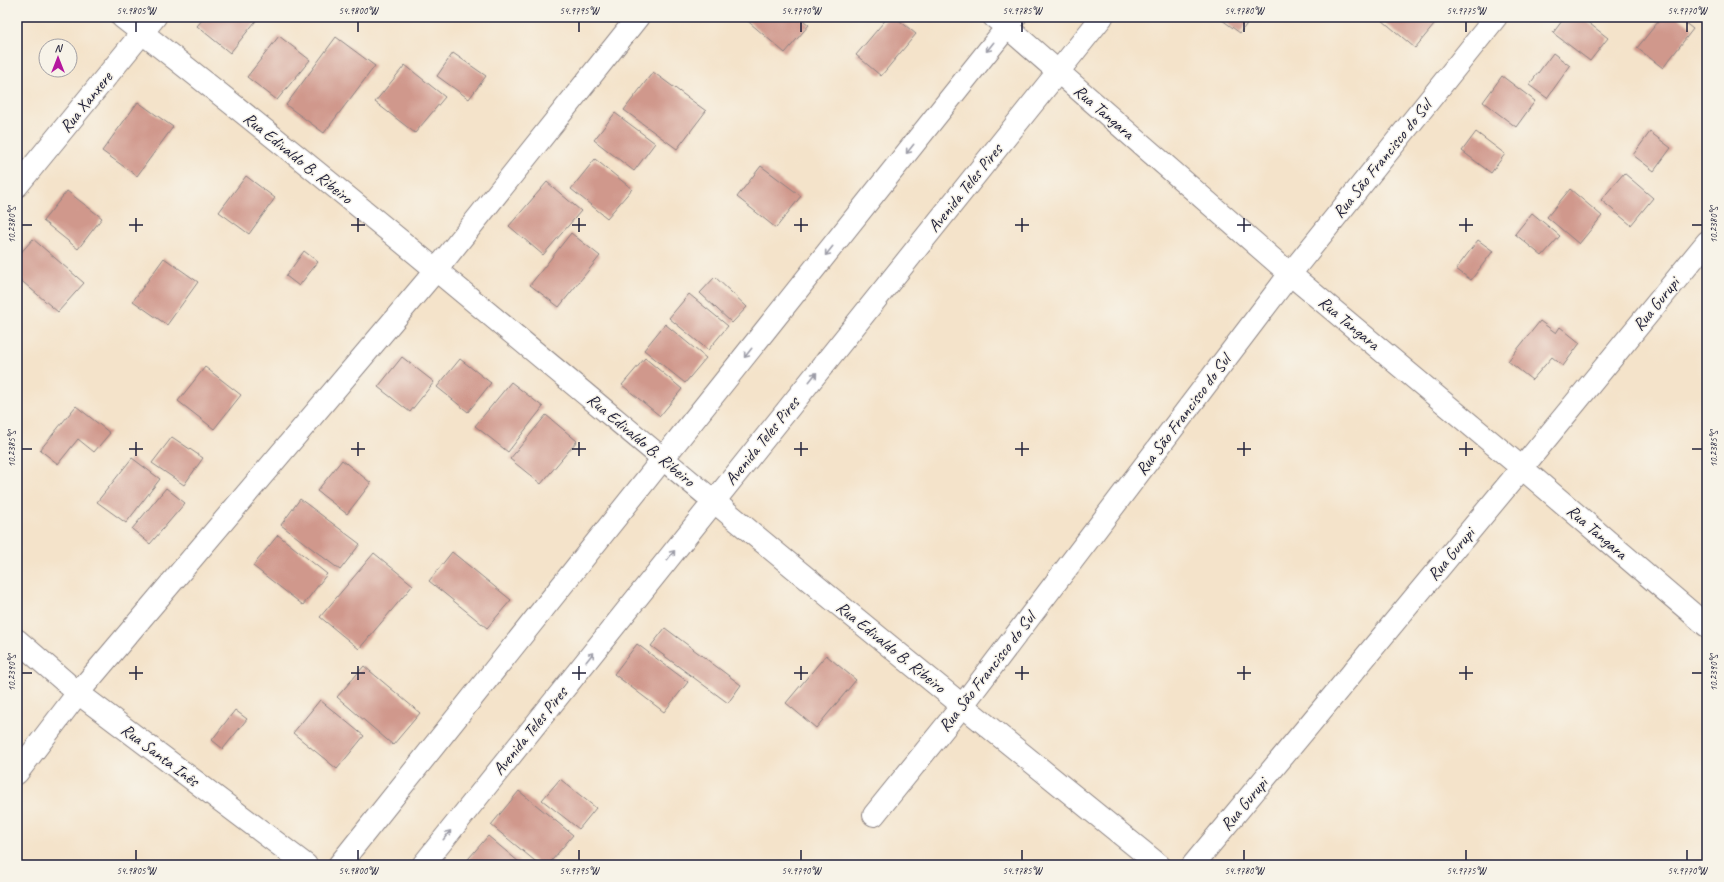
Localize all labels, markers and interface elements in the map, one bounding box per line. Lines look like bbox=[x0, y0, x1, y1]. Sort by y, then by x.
text: 54.9805°W bbox=[116, 4, 157, 17]
text: 54.9800°W bbox=[338, 4, 379, 17]
text: 54.9795°W bbox=[559, 4, 600, 17]
text: 54.9790°W bbox=[781, 4, 822, 17]
text: 54.9785°W bbox=[1002, 4, 1043, 17]
text: 54.9780°W bbox=[1224, 4, 1265, 17]
text: 54.9775°W bbox=[1446, 4, 1487, 17]
text: 54.9770°W bbox=[1667, 4, 1708, 17]
north arrow bbox=[38, 38, 78, 78]
text: N bbox=[55, 41, 64, 55]
one-way arrow bbox=[986, 42, 995, 53]
street label: Rua Xanxere bbox=[55, 66, 118, 137]
street label: Rua Tangara bbox=[1070, 80, 1139, 145]
street label: Rua São Francisco do Sul bbox=[1328, 93, 1438, 222]
street label: Rua Edivaldo B. Ribeiro bbox=[239, 108, 358, 209]
street label: Avenida Teles Pires bbox=[923, 138, 1008, 236]
one-way arrow bbox=[905, 144, 914, 155]
text: 10.2380°S bbox=[5, 205, 18, 243]
text: 10.2380°S bbox=[1707, 205, 1720, 243]
one-way arrow bbox=[824, 245, 833, 256]
street label: Rua Gurupi bbox=[1628, 272, 1685, 335]
street label: Rua Tangara bbox=[1314, 292, 1385, 355]
one-way arrow bbox=[743, 347, 752, 358]
street label: Rua São Francisco do Sul bbox=[1131, 348, 1237, 479]
one-way arrow bbox=[809, 372, 818, 383]
street label: Rua Edivaldo B. Ribeiro bbox=[583, 389, 700, 492]
street label: Avenida Teles Pires bbox=[720, 391, 805, 489]
text: 10.2385°S bbox=[5, 429, 18, 467]
text: 10.2385°S bbox=[1707, 429, 1720, 467]
street label: Rua Tangara bbox=[1563, 500, 1632, 565]
street label: Rua Gurupi bbox=[1423, 522, 1480, 585]
one-way arrow bbox=[667, 550, 675, 561]
street label: Rua Edivaldo B. Ribeiro bbox=[832, 597, 951, 698]
street label: Rua São Francisco do Sul bbox=[934, 606, 1042, 736]
one-way arrow bbox=[585, 651, 594, 662]
text: 10.2390°S bbox=[5, 653, 18, 691]
text: 10.2390°S bbox=[1707, 653, 1720, 691]
street label: Avenida Teles Pires bbox=[488, 681, 573, 779]
street label: Rua Santa Inês bbox=[117, 719, 205, 792]
street label: Rua Gurupi bbox=[1216, 772, 1273, 835]
one-way arrow bbox=[443, 829, 452, 840]
text: 54.9805°W bbox=[116, 864, 157, 877]
text: 54.9800°W bbox=[338, 864, 379, 877]
text: 54.9795°W bbox=[559, 864, 600, 877]
text: 54.9790°W bbox=[781, 864, 822, 877]
text: 54.9785°W bbox=[1002, 864, 1043, 877]
text: 54.9780°W bbox=[1224, 864, 1265, 877]
text: 54.9775°W bbox=[1446, 864, 1487, 877]
text: 54.9770°W bbox=[1667, 864, 1708, 877]

